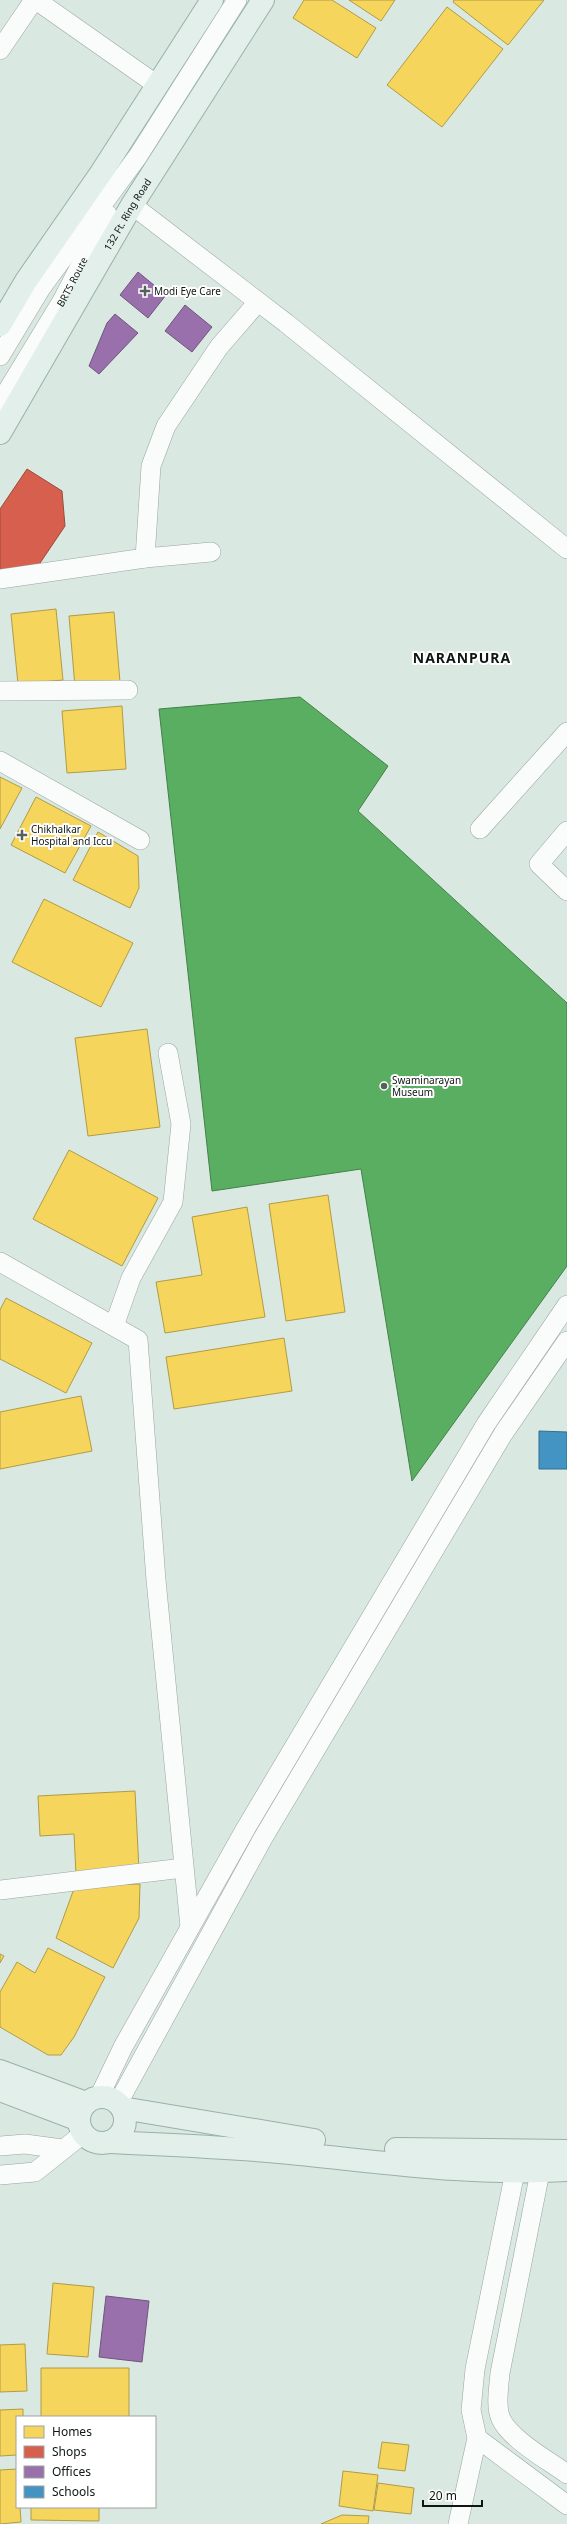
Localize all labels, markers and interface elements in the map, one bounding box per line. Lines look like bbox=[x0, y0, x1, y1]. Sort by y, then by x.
street label: 132 Ft. Ring Road bbox=[100, 176, 154, 253]
street label: BRTS Route bbox=[53, 254, 91, 309]
place label: Modi Eye Care bbox=[154, 284, 221, 298]
marker: Modi Eye Care bbox=[139, 285, 151, 297]
district label: NARANPURA bbox=[413, 648, 511, 667]
place label: Chikhalkar Hospital and Iccu bbox=[31, 822, 112, 848]
marker: Chikhalkar Hospital and Iccu bbox=[16, 829, 28, 841]
place label: Swaminarayan Museum bbox=[392, 1073, 461, 1099]
marker: Swaminarayan Museum bbox=[379, 1081, 389, 1091]
legend bbox=[16, 2416, 156, 2508]
text: Homes bbox=[52, 2423, 92, 2440]
text: Shops bbox=[52, 2443, 87, 2460]
text: Offices bbox=[52, 2463, 91, 2480]
scale bar bbox=[423, 2482, 482, 2508]
text: Schools bbox=[52, 2483, 95, 2500]
text: 20 m bbox=[429, 2487, 457, 2504]

